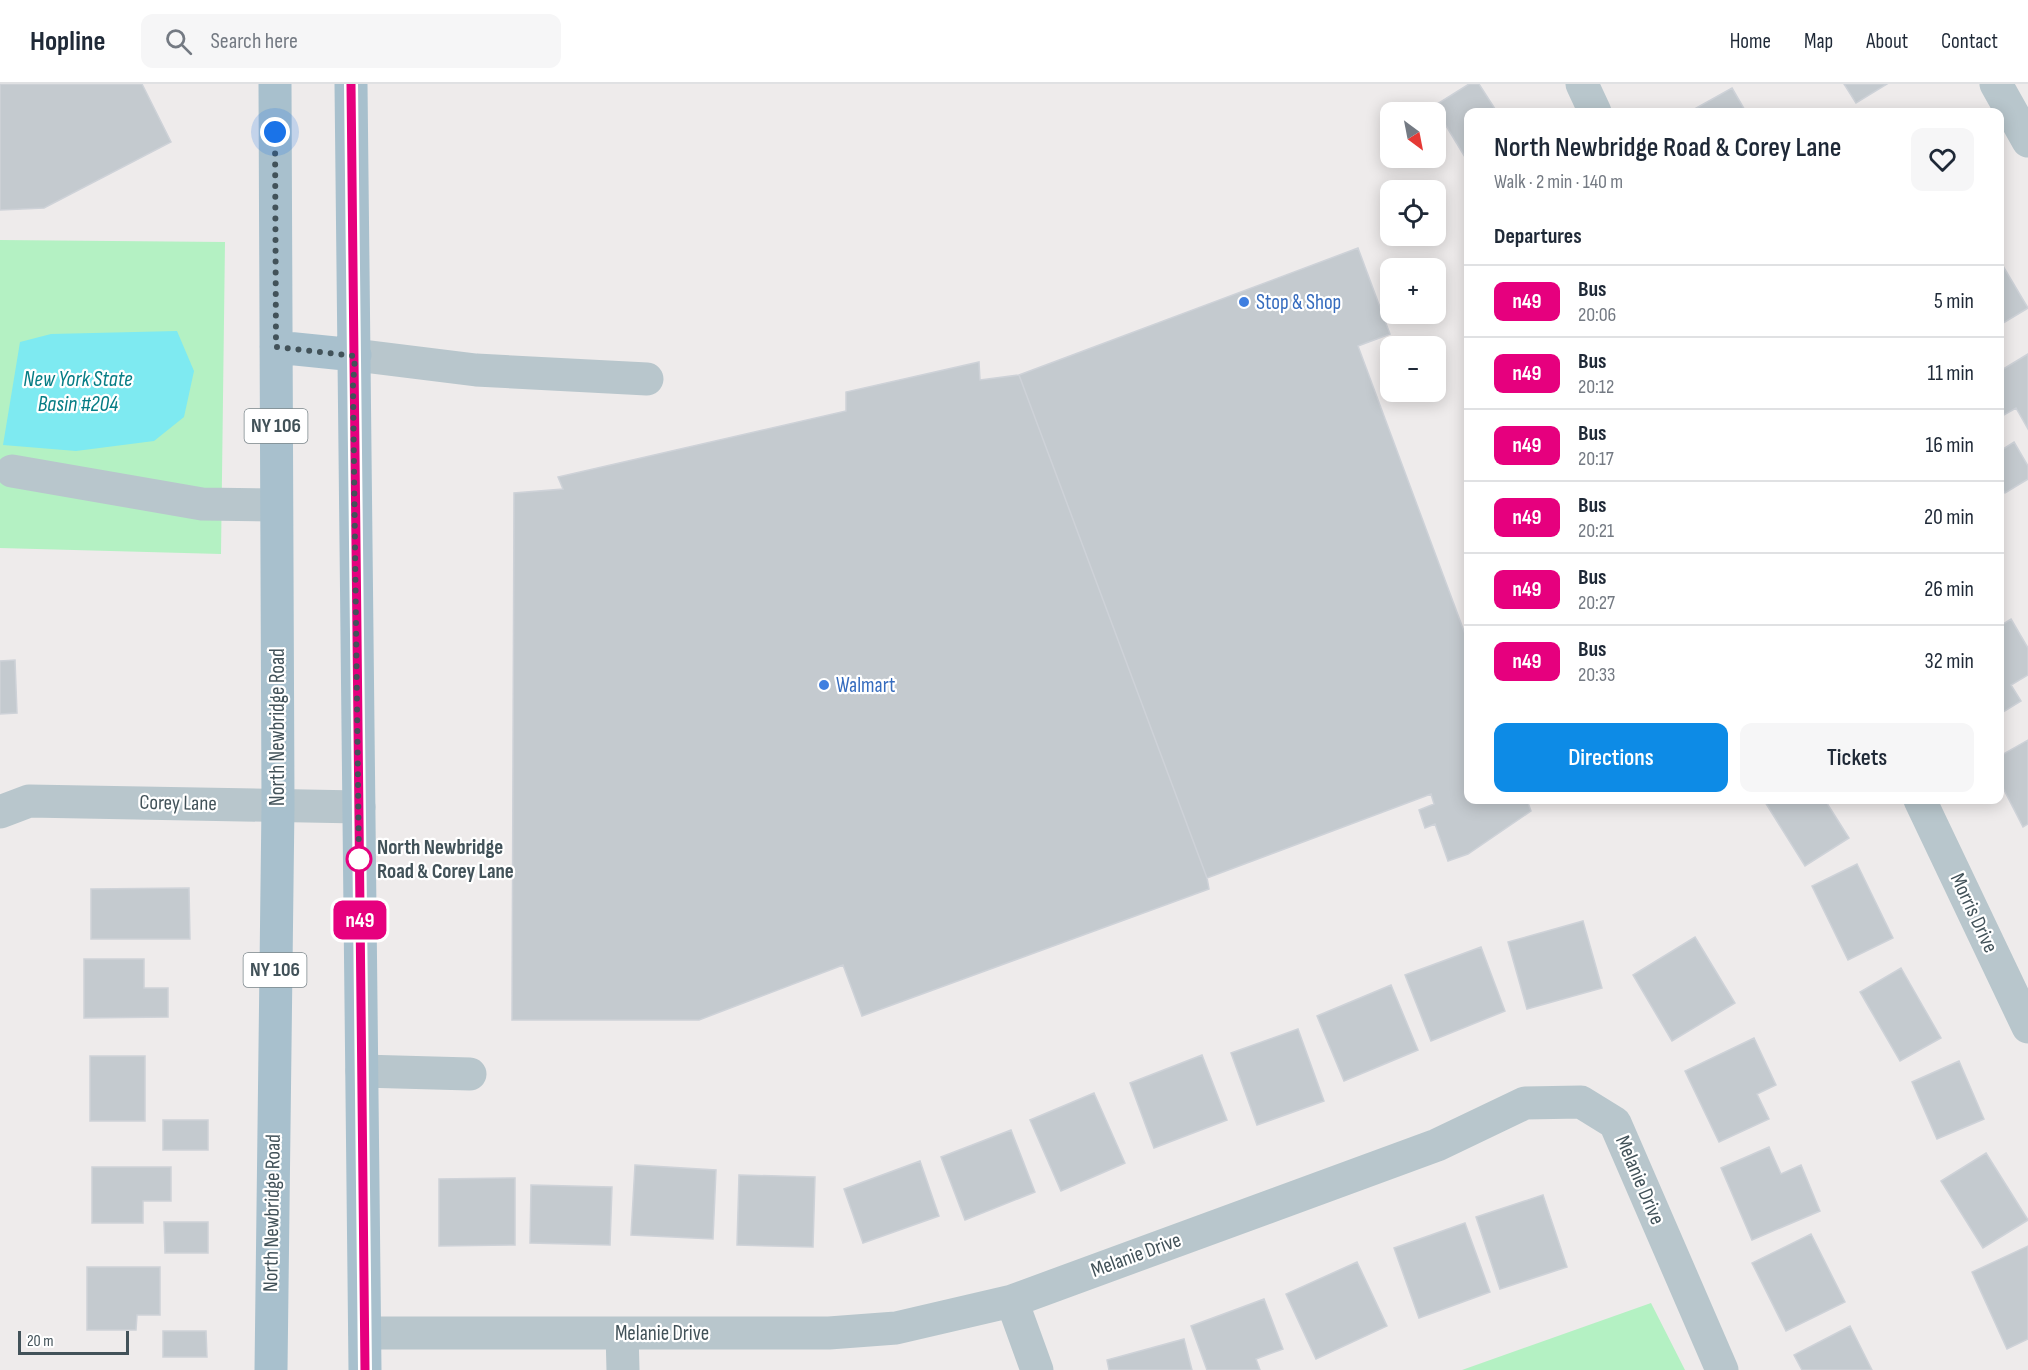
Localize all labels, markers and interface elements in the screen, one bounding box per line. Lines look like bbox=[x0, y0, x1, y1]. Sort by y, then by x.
search box bbox=[141, 14, 561, 68]
text: Hopline bbox=[30, 25, 105, 58]
icon: search bbox=[162, 25, 195, 58]
text: Search here bbox=[210, 28, 298, 55]
text: Home bbox=[1730, 29, 1771, 54]
text: Map bbox=[1804, 29, 1833, 54]
text: About bbox=[1866, 29, 1908, 54]
text: Contact bbox=[1941, 29, 1998, 54]
north arrow bbox=[1380, 102, 1446, 168]
map controls bbox=[1380, 102, 1446, 402]
your location bbox=[260, 117, 290, 147]
button: heart bbox=[1911, 128, 1974, 191]
text: North Newbridge Road & Corey Lane bbox=[1494, 131, 1841, 164]
text: Walk · 2 min · 140 m bbox=[1494, 170, 1623, 194]
button: locate bbox=[1380, 180, 1446, 246]
text: Departures bbox=[1494, 223, 1582, 250]
button: + bbox=[1380, 258, 1446, 324]
text: Bus bbox=[1578, 276, 1607, 303]
text: 5 min bbox=[1934, 288, 1974, 315]
text: n49 bbox=[1512, 289, 1542, 314]
place label: Stop & Shop bbox=[1256, 290, 1341, 315]
marker: Stop & Shop bbox=[1237, 295, 1251, 309]
text: 20:06 bbox=[1578, 303, 1616, 327]
button: − bbox=[1380, 336, 1446, 402]
text: Bus bbox=[1578, 348, 1607, 375]
text: 11 min bbox=[1927, 360, 1974, 387]
text: n49 bbox=[1512, 361, 1542, 386]
water label: New York State Basin #204 bbox=[23, 366, 133, 418]
text: 20:12 bbox=[1578, 375, 1614, 399]
road number: NY 106 bbox=[244, 409, 308, 443]
text: Bus bbox=[1578, 420, 1607, 447]
text: 16 min bbox=[1926, 432, 1974, 459]
text: n49 bbox=[1512, 433, 1542, 458]
text: 20:17 bbox=[1578, 447, 1614, 471]
text: Bus bbox=[1578, 492, 1607, 519]
text: 20 min bbox=[1924, 504, 1974, 531]
text: n49 bbox=[1512, 505, 1542, 530]
text: 20:21 bbox=[1578, 519, 1614, 543]
text: Bus bbox=[1578, 564, 1607, 591]
text: 26 min bbox=[1924, 576, 1974, 603]
text: n49 bbox=[1512, 577, 1542, 602]
text: 20:27 bbox=[1578, 591, 1615, 615]
text: Bus bbox=[1578, 636, 1607, 663]
street label: North Newbridge Road bbox=[265, 648, 290, 806]
text: 32 min bbox=[1925, 648, 1974, 675]
text: n49 bbox=[1512, 649, 1542, 674]
text: 20:33 bbox=[1578, 663, 1615, 687]
place label: Walmart bbox=[836, 673, 895, 698]
marker: Walmart bbox=[817, 678, 831, 692]
button: Directions bbox=[1494, 723, 1728, 792]
button: Tickets bbox=[1740, 723, 1974, 792]
street label: Corey Lane bbox=[139, 790, 217, 816]
place label: North Newbridge Road & Corey Lane bbox=[377, 835, 514, 884]
marker: North Newbridge Road & Corey Lane bbox=[346, 846, 372, 872]
street label: Morris Drive bbox=[1945, 869, 2003, 957]
line badge: n49 bbox=[326, 900, 394, 940]
text: n49 bbox=[345, 908, 375, 933]
road number: NY 106 bbox=[244, 953, 306, 987]
street label: Melanie Drive bbox=[1610, 1132, 1670, 1228]
street label: North Newbridge Road bbox=[258, 1134, 286, 1292]
street label: Melanie Drive bbox=[1087, 1227, 1185, 1283]
street label: Melanie Drive bbox=[615, 1321, 709, 1346]
scale bar bbox=[18, 1328, 129, 1356]
text: 20 m bbox=[27, 1332, 54, 1351]

